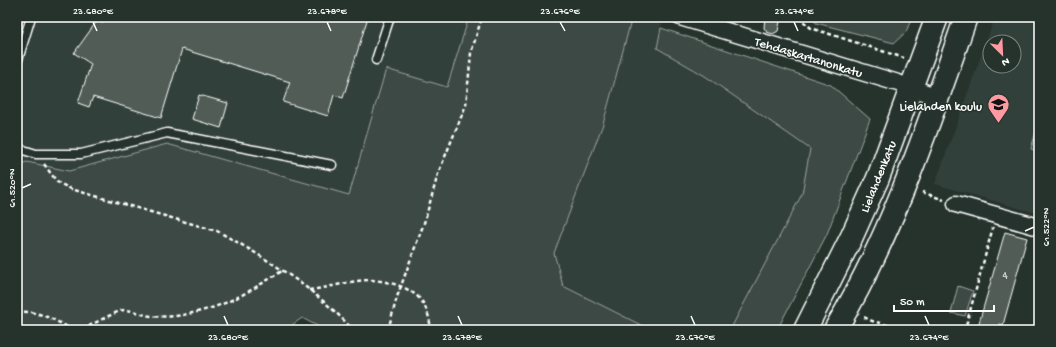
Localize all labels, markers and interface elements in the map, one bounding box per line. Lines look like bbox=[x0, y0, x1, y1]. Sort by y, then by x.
text: 23.680°E bbox=[73, 6, 114, 18]
text: 23.678°E bbox=[307, 6, 348, 18]
text: 23.676°E bbox=[540, 6, 580, 18]
text: 23.674°E bbox=[775, 6, 814, 18]
north arrow bbox=[982, 34, 1022, 74]
street label: Tehdaskartanonkatu bbox=[752, 35, 864, 82]
text: N bbox=[1000, 54, 1011, 68]
school or university icon: Lielahden koulu bbox=[985, 92, 1011, 125]
place label: Lielahden koulu bbox=[899, 100, 982, 115]
street label: Lielahdenkatu bbox=[858, 139, 901, 215]
text: 61.520°N bbox=[7, 168, 19, 208]
text: 61.522°N bbox=[1041, 207, 1053, 246]
house number: 4 bbox=[1002, 270, 1008, 282]
scale bar bbox=[894, 287, 994, 313]
text: 50 m bbox=[900, 296, 925, 310]
text: 23.680°E bbox=[208, 332, 249, 344]
text: 23.678°E bbox=[442, 332, 483, 344]
text: 23.676°E bbox=[675, 332, 715, 344]
text: 23.674°E bbox=[910, 332, 949, 344]

